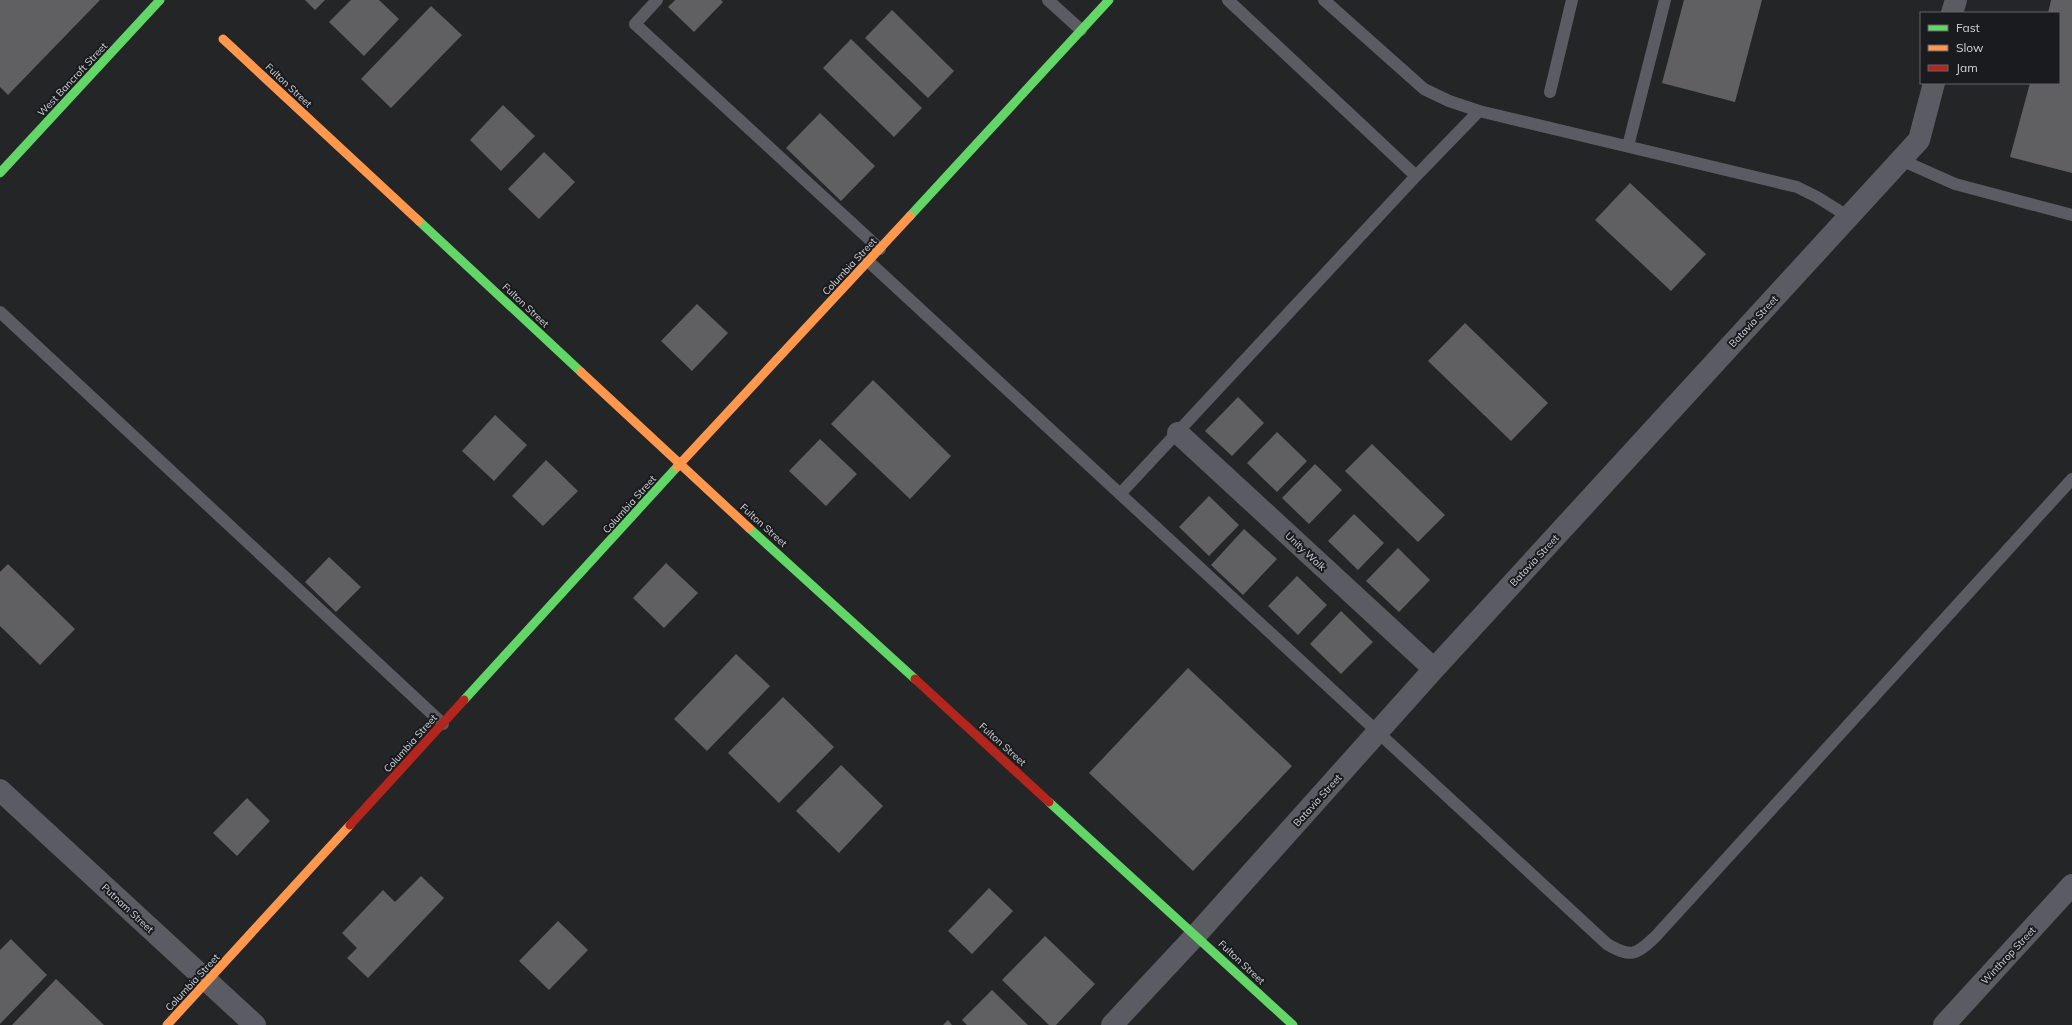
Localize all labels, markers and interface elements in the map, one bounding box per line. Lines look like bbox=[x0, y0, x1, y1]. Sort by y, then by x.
legend bbox=[1920, 12, 2060, 84]
text: Fast bbox=[1956, 20, 1980, 35]
street label: West Bancroft Street bbox=[35, 39, 110, 119]
text: Slow bbox=[1956, 40, 1984, 55]
text: Jam bbox=[1956, 60, 1978, 75]
street label: Fulton Street bbox=[263, 61, 315, 111]
street label: Columbia Street bbox=[819, 235, 880, 298]
street label: Fulton Street bbox=[500, 281, 552, 331]
street label: Batavia Street bbox=[1726, 292, 1781, 350]
street label: Columbia Street bbox=[600, 472, 659, 536]
street label: Fulton Street bbox=[737, 501, 790, 550]
street label: Unity Walk bbox=[1283, 529, 1329, 574]
street label: Batavia Street bbox=[1507, 531, 1562, 589]
street label: Columbia Street bbox=[381, 711, 440, 775]
street label: Fulton Street bbox=[976, 720, 1029, 769]
street label: Batavia Street bbox=[1290, 771, 1345, 829]
street label: Putnam Street bbox=[99, 881, 157, 936]
street label: Winthrop Street bbox=[1978, 923, 2039, 987]
street label: Fulton Street bbox=[1216, 938, 1268, 988]
street label: Columbia Street bbox=[162, 951, 223, 1014]

